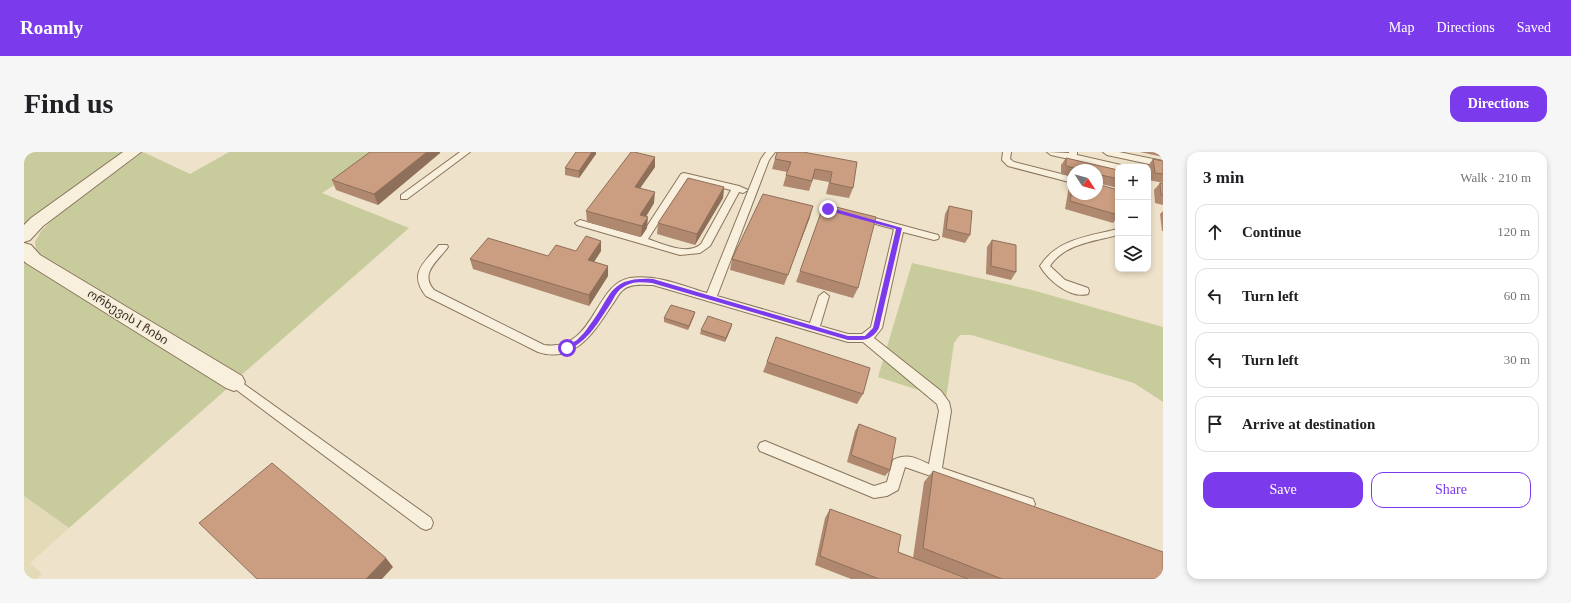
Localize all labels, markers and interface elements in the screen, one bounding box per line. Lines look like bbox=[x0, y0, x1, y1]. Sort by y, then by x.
text: Roamly bbox=[20, 17, 83, 38]
text: Map bbox=[1389, 20, 1414, 35]
text: Directions bbox=[1436, 20, 1495, 35]
text: Saved bbox=[1517, 20, 1551, 35]
button: Directions bbox=[1450, 86, 1547, 122]
text: Find us bbox=[24, 88, 114, 119]
north arrow bbox=[1067, 164, 1103, 200]
map controls bbox=[1115, 164, 1151, 272]
button: + bbox=[1115, 164, 1151, 200]
text: 3 min bbox=[1203, 168, 1244, 187]
text: Walk · 210 m bbox=[1460, 170, 1531, 185]
route end bbox=[819, 200, 837, 218]
button: − bbox=[1115, 200, 1151, 236]
icon: ahead bbox=[1204, 221, 1226, 243]
text: Continue bbox=[1242, 224, 1301, 240]
text: 120 m bbox=[1497, 224, 1530, 239]
button: layers bbox=[1115, 236, 1151, 272]
icon: left bbox=[1204, 285, 1226, 307]
street label: ორხევის I ჩიხი bbox=[85, 287, 171, 348]
text: Turn left bbox=[1242, 288, 1299, 304]
text: 60 m bbox=[1504, 288, 1530, 303]
route start bbox=[558, 339, 576, 357]
icon: left bbox=[1204, 349, 1226, 371]
text: Turn left bbox=[1242, 352, 1299, 368]
text: 30 m bbox=[1504, 352, 1530, 367]
icon: arrive bbox=[1204, 413, 1226, 435]
text: Arrive at destination bbox=[1242, 416, 1375, 432]
button: Save bbox=[1203, 472, 1363, 508]
button: Share bbox=[1371, 472, 1531, 508]

